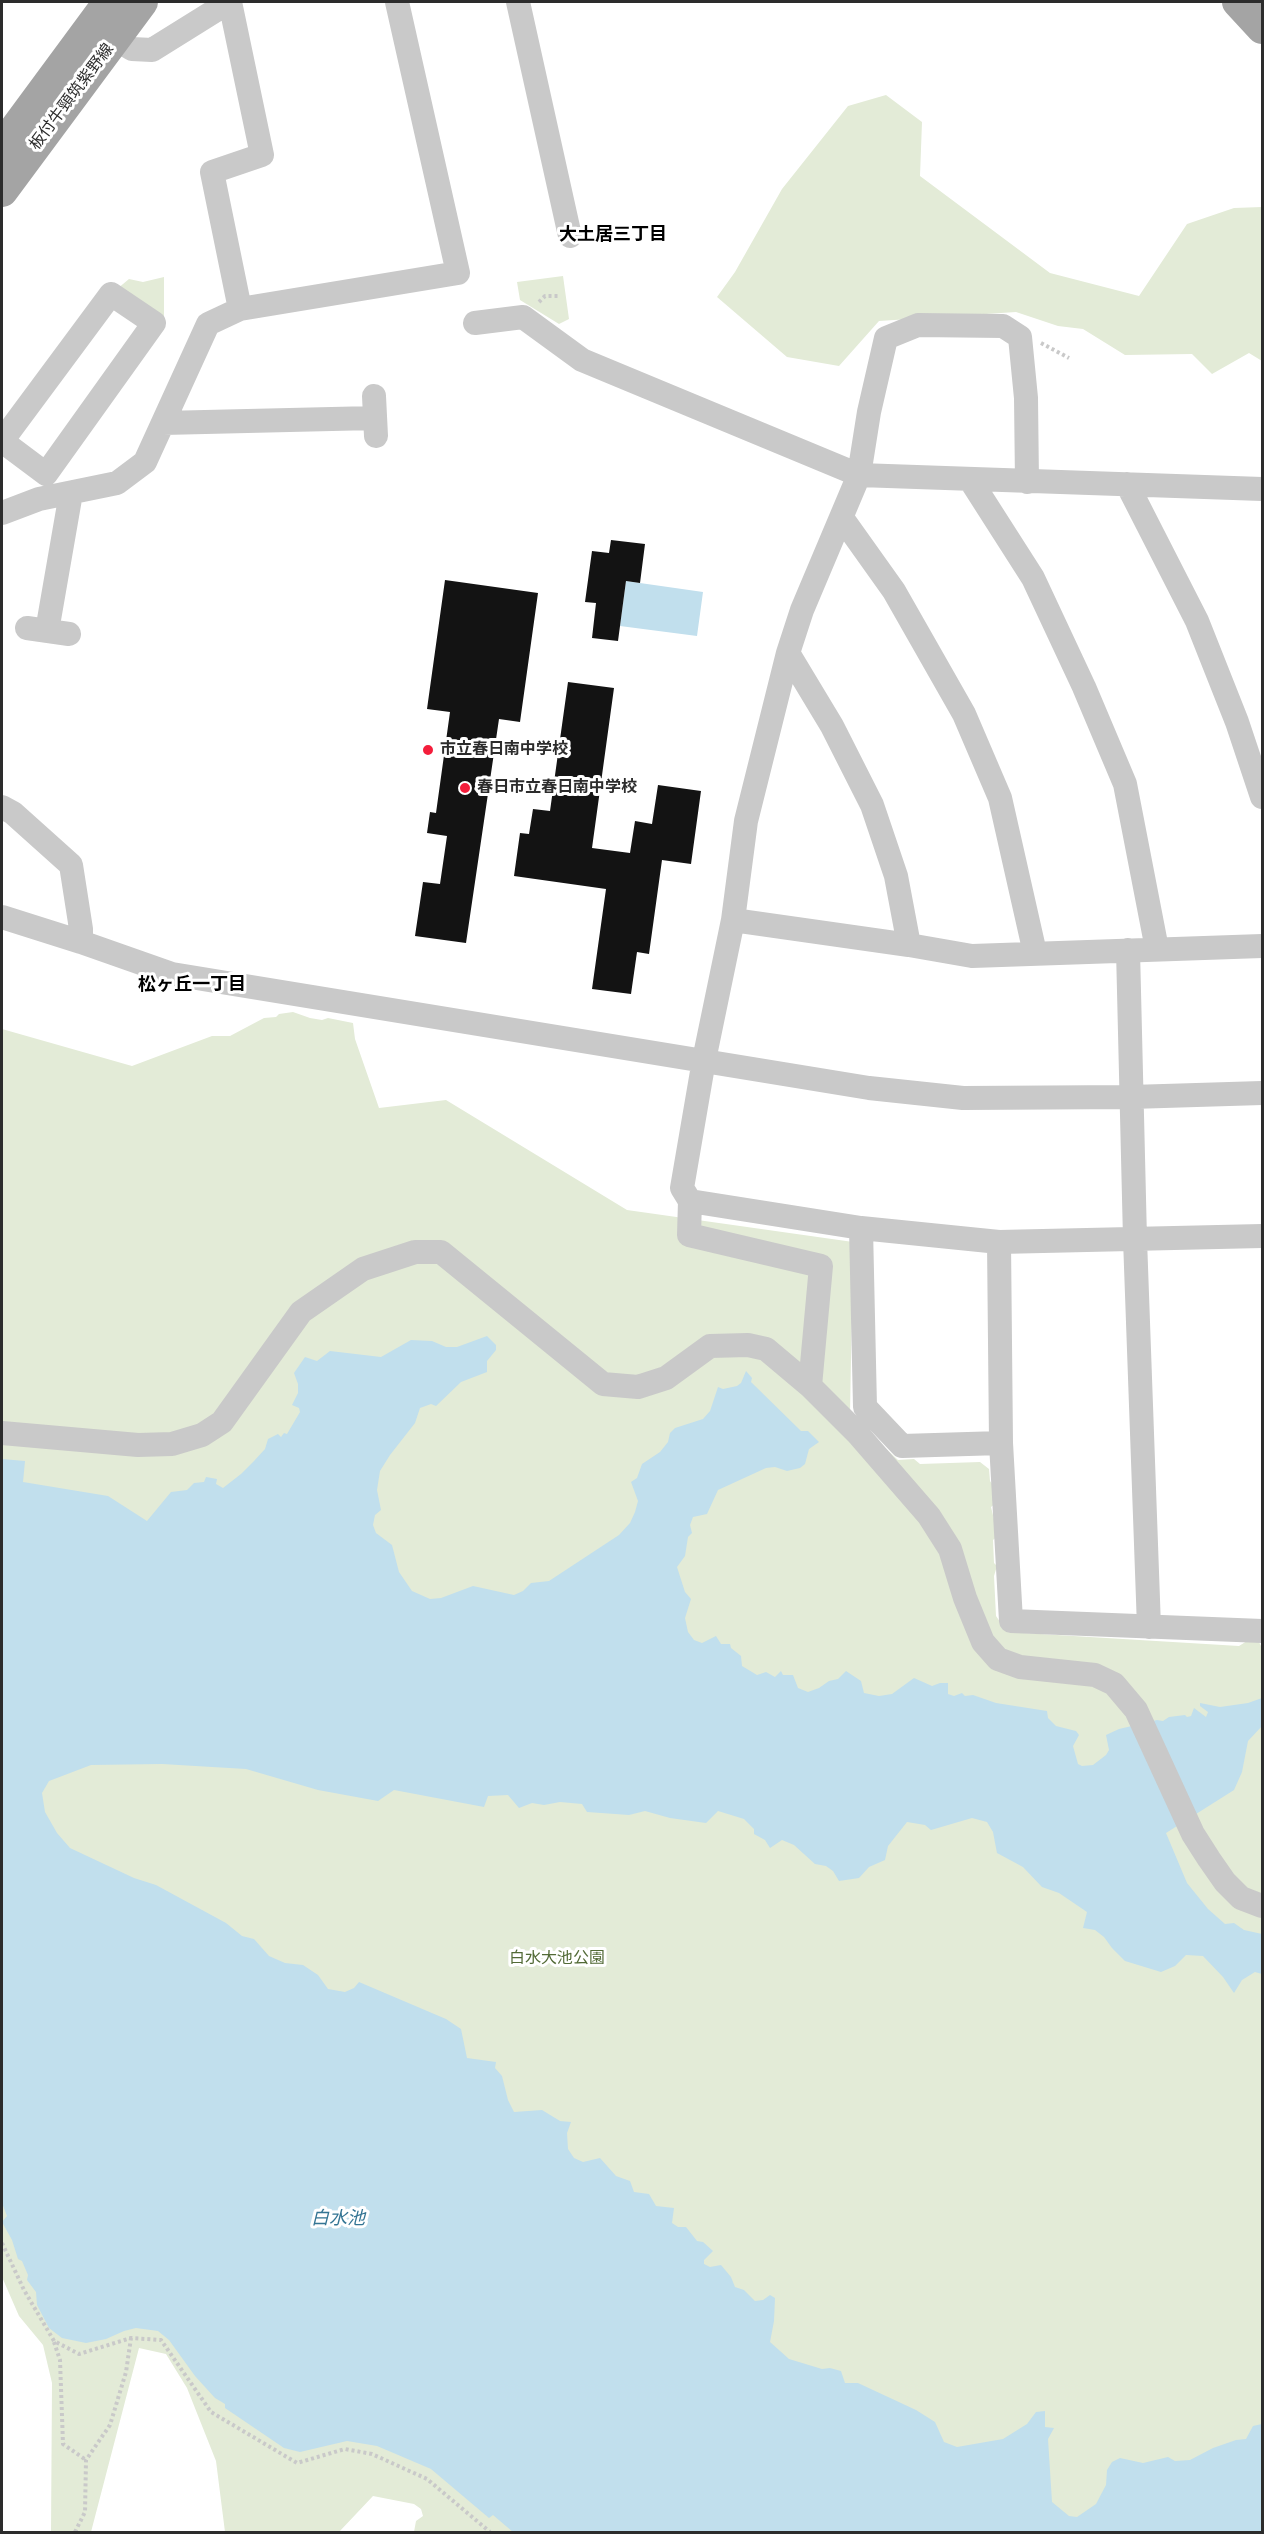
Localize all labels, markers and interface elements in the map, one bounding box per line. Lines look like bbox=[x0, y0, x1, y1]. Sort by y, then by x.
street label: 板付牛頸筑紫野線 bbox=[26, 40, 118, 154]
district label: 大土居三丁目 bbox=[559, 224, 667, 246]
place label: 市立春日南中学校 bbox=[440, 740, 568, 760]
marker: 市立春日南中学校 bbox=[421, 743, 435, 757]
place label: 春日市立春日南中学校 bbox=[477, 778, 637, 798]
marker: 春日市立春日南中学校 bbox=[458, 781, 472, 795]
district label: 松ヶ丘一丁目 bbox=[138, 974, 246, 996]
park label: 白水大池公園 bbox=[509, 1949, 605, 1969]
water label: 白水池 bbox=[311, 2208, 365, 2230]

